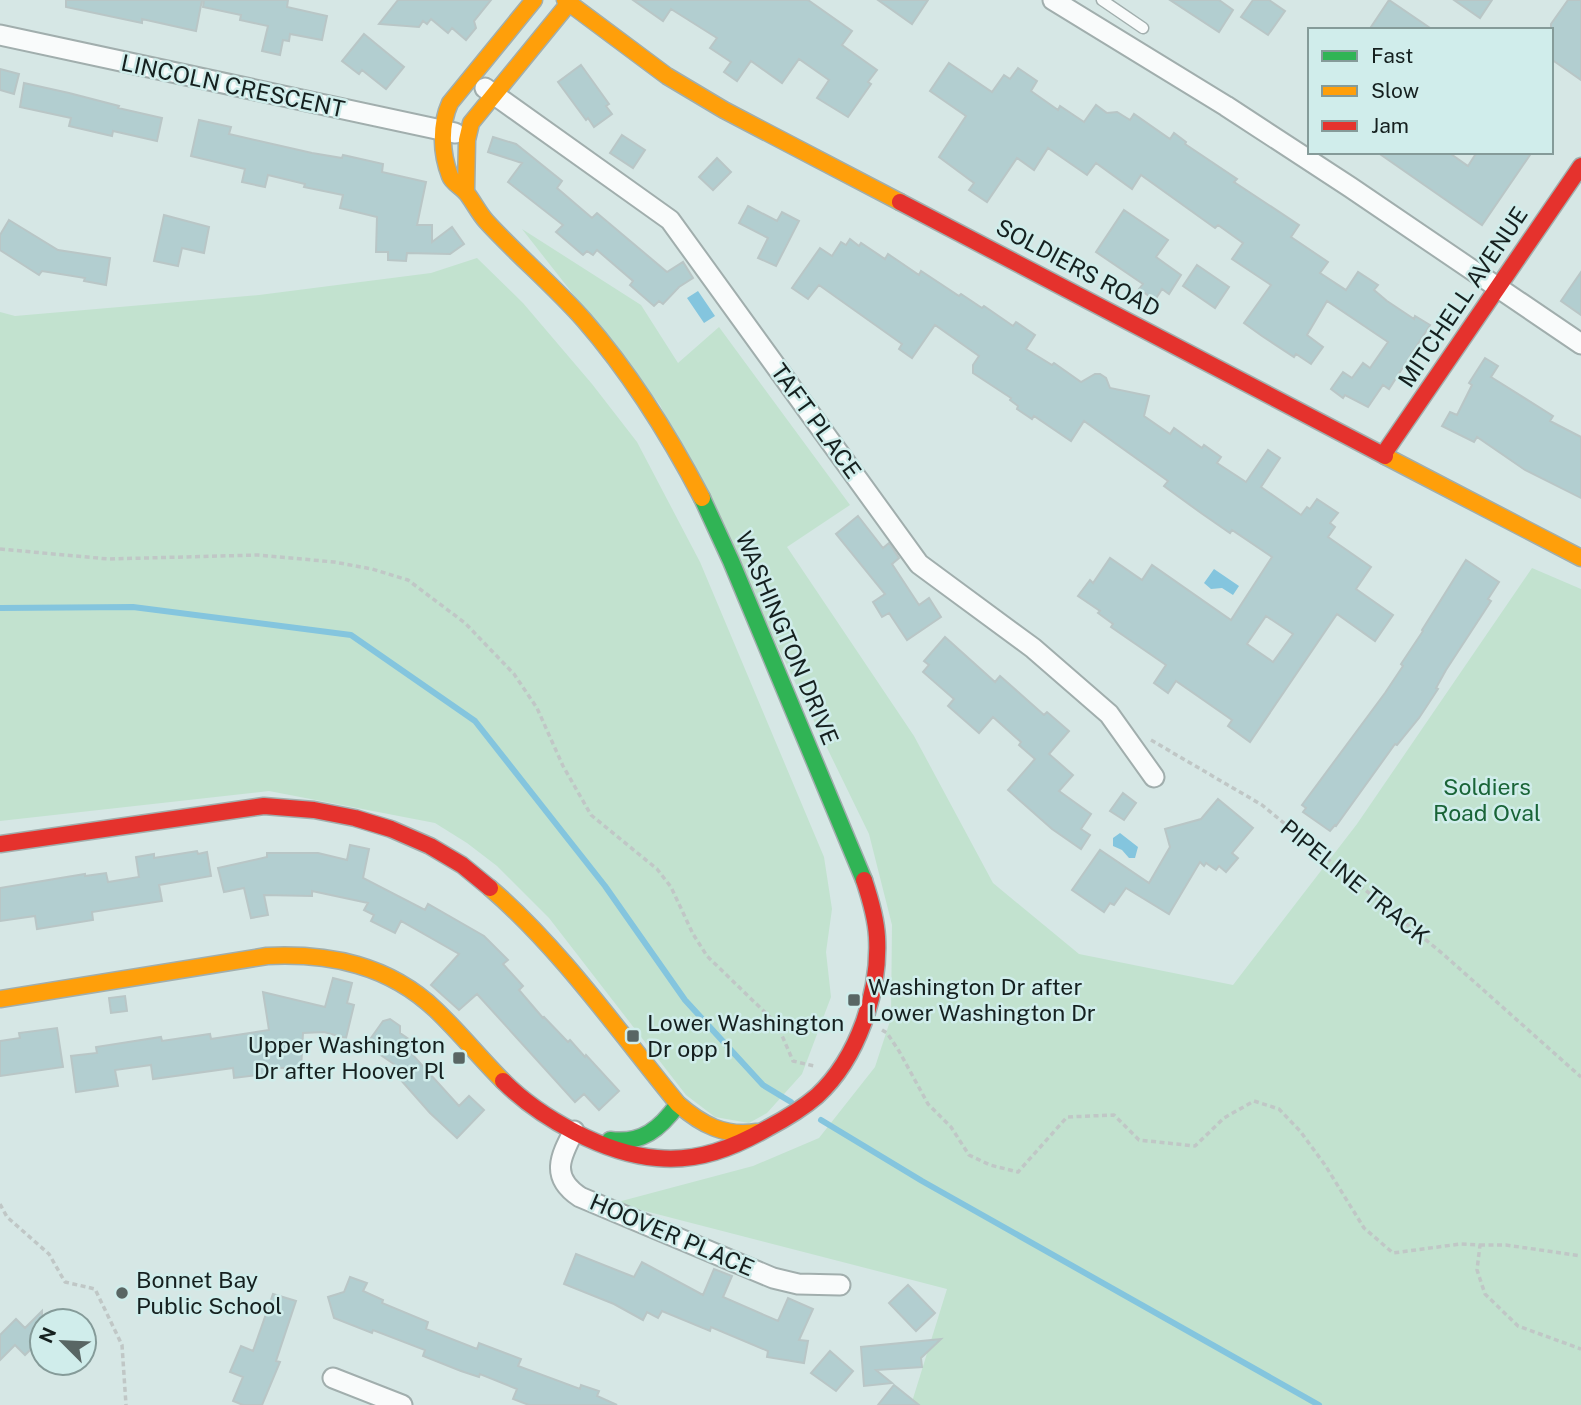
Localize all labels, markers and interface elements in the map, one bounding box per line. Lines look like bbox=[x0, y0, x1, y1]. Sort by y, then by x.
legend bbox=[1308, 28, 1553, 154]
text: Fast bbox=[1371, 43, 1413, 68]
street label: LINCOLN CRESCENT bbox=[119, 49, 348, 123]
text: Slow bbox=[1371, 78, 1419, 103]
text: Jam bbox=[1371, 113, 1409, 138]
street label: MITCHELL AVENUE bbox=[1392, 201, 1533, 392]
street label: SOLDIERS ROAD bbox=[992, 213, 1165, 322]
street label: TAFT PLACE bbox=[766, 358, 867, 483]
street label: WASHINGTON DRIVE bbox=[730, 527, 845, 749]
park label: Soldiers Road Oval bbox=[1433, 773, 1541, 826]
street label: PIPELINE TRACK bbox=[1275, 813, 1435, 950]
place label: Washington Dr after Lower Washington Dr bbox=[868, 973, 1096, 1026]
marker: Washington Dr after Lower Washington Dr bbox=[846, 992, 862, 1008]
place label: Lower Washington Dr opp 1 bbox=[647, 1009, 844, 1062]
marker: Lower Washington Dr opp 1 bbox=[625, 1028, 641, 1044]
place label: Upper Washington Dr after Hoover Pl bbox=[248, 1031, 445, 1084]
marker: Upper Washington Dr after Hoover Pl bbox=[451, 1050, 467, 1066]
street label: HOOVER PLACE bbox=[586, 1188, 758, 1281]
place label: Bonnet Bay Public School bbox=[136, 1266, 282, 1319]
marker: Bonnet Bay Public School bbox=[114, 1285, 130, 1301]
north arrow bbox=[28, 1307, 98, 1377]
text: N bbox=[34, 1324, 61, 1346]

